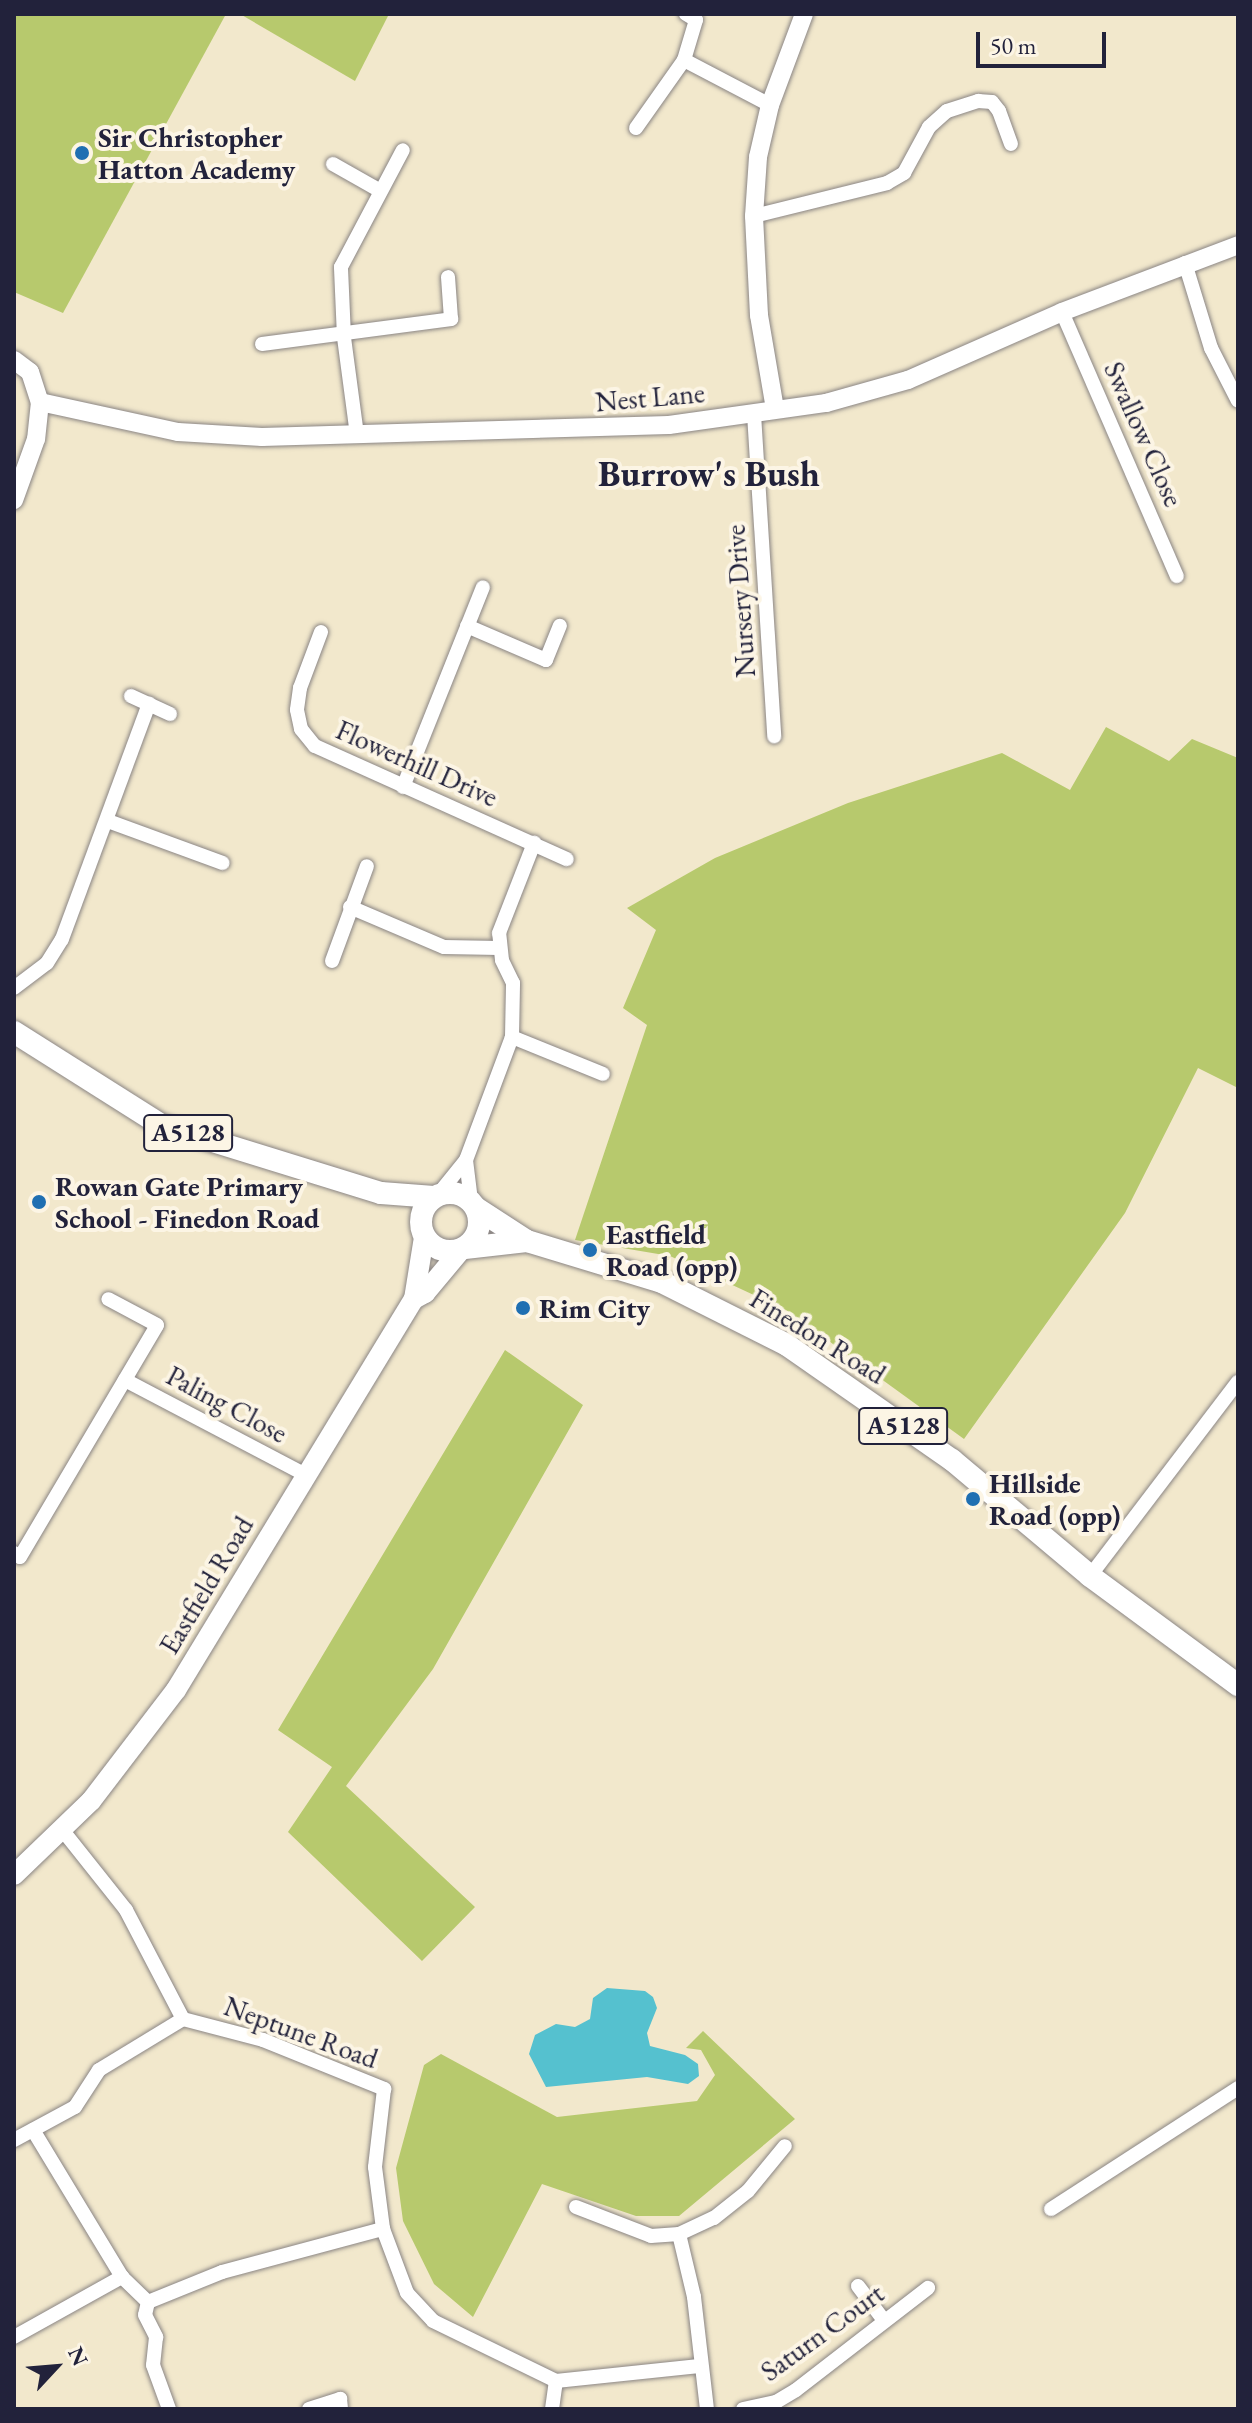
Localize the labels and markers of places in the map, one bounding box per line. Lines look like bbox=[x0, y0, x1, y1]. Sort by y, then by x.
place label: Sir Christopher Hatton Academy bbox=[98, 120, 295, 186]
marker: Sir Christopher Hatton Academy bbox=[73, 144, 91, 162]
place label: Rowan Gate Primary School - Finedon Road bbox=[55, 1169, 320, 1235]
marker: Rowan Gate Primary School - Finedon Road bbox=[30, 1193, 48, 1211]
place label: Eastfield Road (opp) bbox=[606, 1217, 738, 1283]
marker: Eastfield Road (opp) bbox=[581, 1241, 599, 1259]
place label: Rim City bbox=[539, 1291, 650, 1325]
marker: Rim City bbox=[514, 1299, 532, 1317]
place label: Hillside Road (opp) bbox=[989, 1466, 1121, 1532]
marker: Hillside Road (opp) bbox=[964, 1490, 982, 1508]

